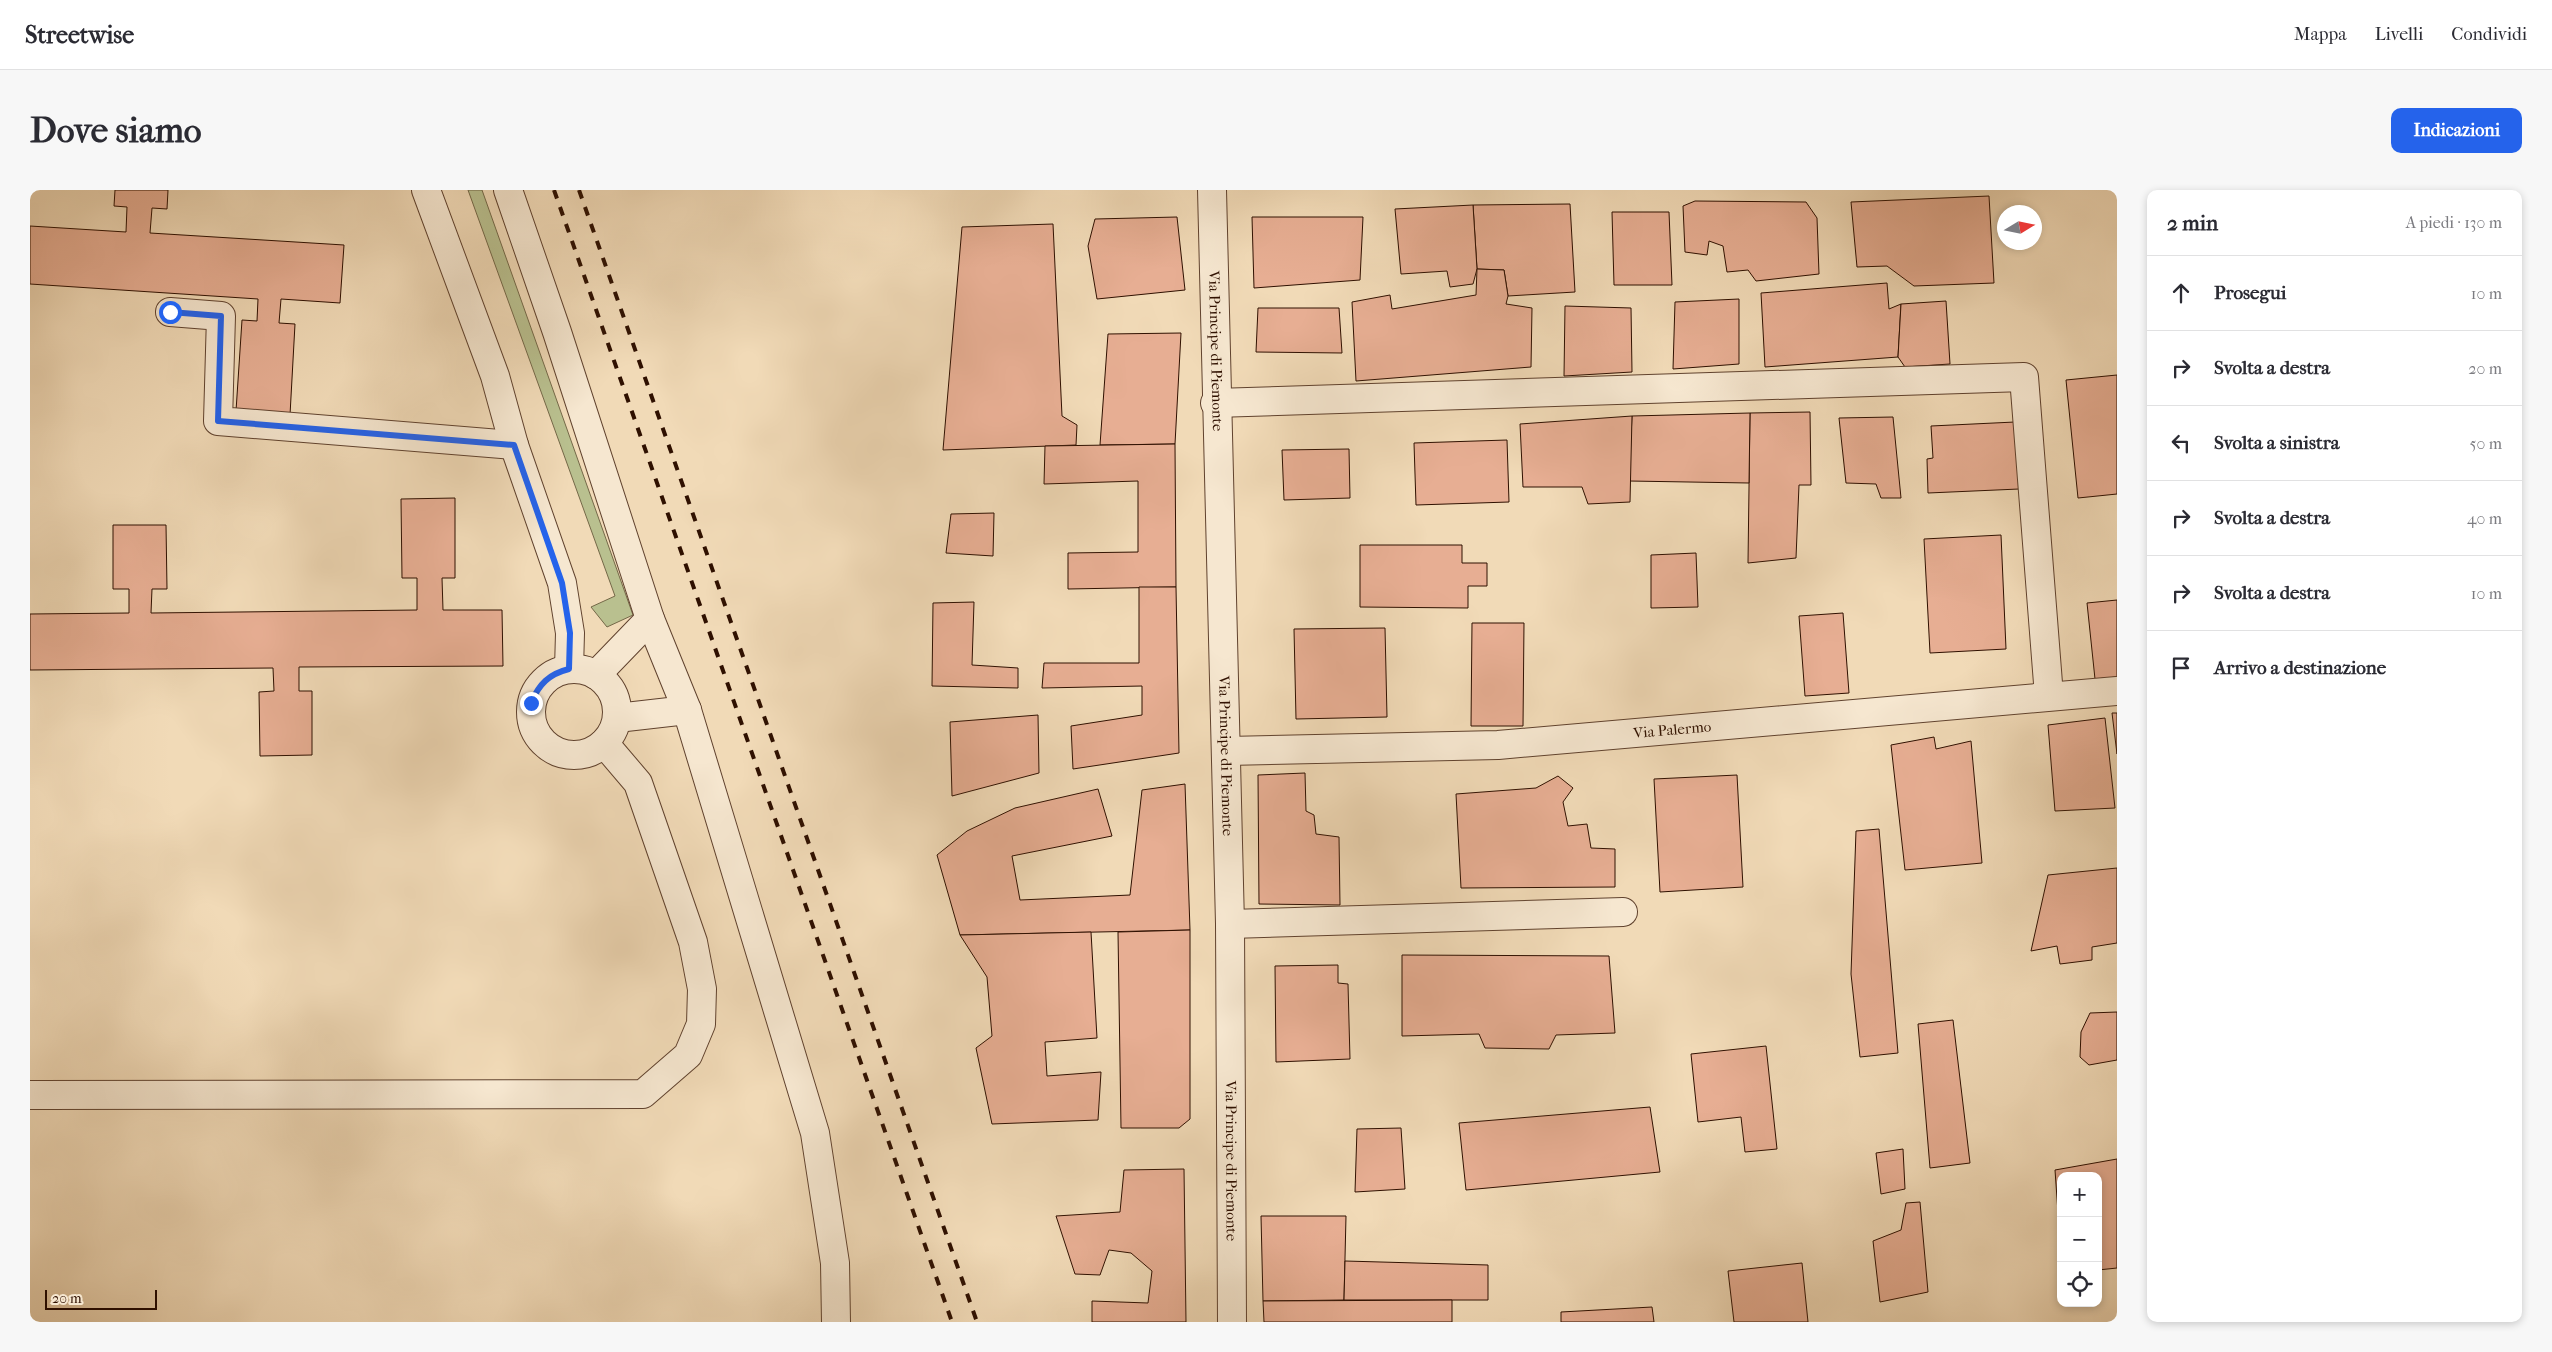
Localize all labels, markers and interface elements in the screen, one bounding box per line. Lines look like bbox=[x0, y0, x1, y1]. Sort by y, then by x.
text: Streetwise bbox=[25, 21, 134, 49]
text: Mappa bbox=[2294, 24, 2347, 45]
text: Livelli bbox=[2375, 24, 2423, 45]
text: Condividi bbox=[2451, 24, 2527, 45]
button: Indicazioni bbox=[2391, 108, 2522, 153]
text: Dove siamo bbox=[30, 110, 202, 151]
north arrow bbox=[1997, 205, 2042, 250]
text: 2 min bbox=[2167, 211, 2218, 235]
text: A piedi · 130 m bbox=[2406, 213, 2502, 232]
street label: Via Principe di Piemonte bbox=[1205, 269, 1227, 432]
icon: ahead bbox=[2167, 279, 2195, 307]
text: Prosegui bbox=[2214, 282, 2286, 304]
text: 10 m bbox=[2471, 284, 2502, 303]
route start bbox=[159, 301, 182, 324]
icon: right bbox=[2167, 354, 2195, 382]
text: Svolta a destra bbox=[2214, 357, 2330, 379]
text: 20 m bbox=[2468, 359, 2502, 378]
icon: left bbox=[2167, 429, 2195, 457]
text: Svolta a sinistra bbox=[2214, 432, 2340, 454]
text: 50 m bbox=[2470, 434, 2502, 453]
icon: right bbox=[2167, 504, 2195, 532]
text: Svolta a destra bbox=[2214, 507, 2330, 529]
text: 40 m bbox=[2467, 509, 2502, 528]
icon: right bbox=[2167, 579, 2195, 607]
text: Svolta a destra bbox=[2214, 582, 2330, 604]
text: 10 m bbox=[2471, 584, 2502, 603]
icon: arrive bbox=[2167, 654, 2195, 682]
text: Arrivo a destinazione bbox=[2214, 657, 2386, 679]
street label: Via Principe di Piemonte bbox=[1215, 674, 1237, 837]
route end bbox=[520, 692, 543, 715]
street label: Via Palermo bbox=[1632, 717, 1712, 742]
street label: Via Principe di Piemonte bbox=[1222, 1079, 1241, 1242]
map controls bbox=[2057, 1172, 2102, 1307]
button: + bbox=[2057, 1172, 2102, 1217]
button: − bbox=[2057, 1217, 2102, 1262]
button: locate bbox=[2057, 1262, 2102, 1307]
scale bar bbox=[45, 1287, 158, 1310]
text: 20 m bbox=[52, 1290, 82, 1307]

